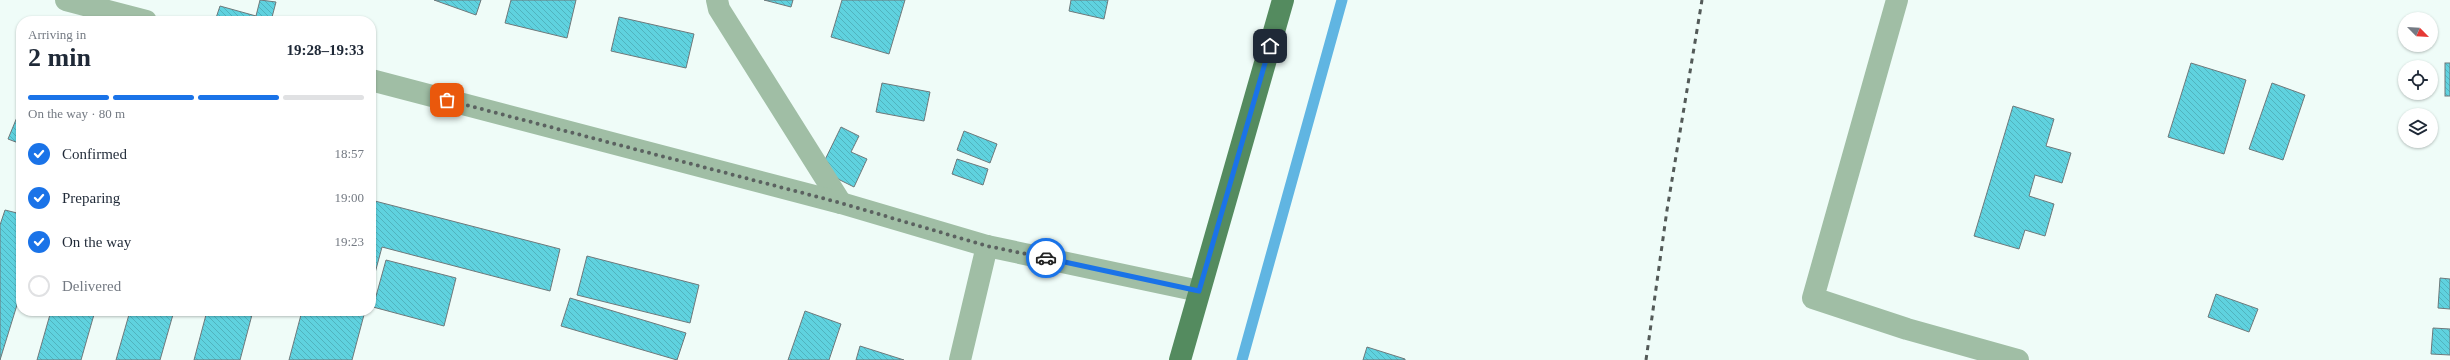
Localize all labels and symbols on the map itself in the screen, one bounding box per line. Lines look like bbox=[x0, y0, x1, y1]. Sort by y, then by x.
north arrow bbox=[2398, 12, 2438, 52]
pin bbox=[1253, 29, 1287, 63]
pin bbox=[430, 83, 464, 117]
courier bbox=[1026, 238, 1066, 278]

